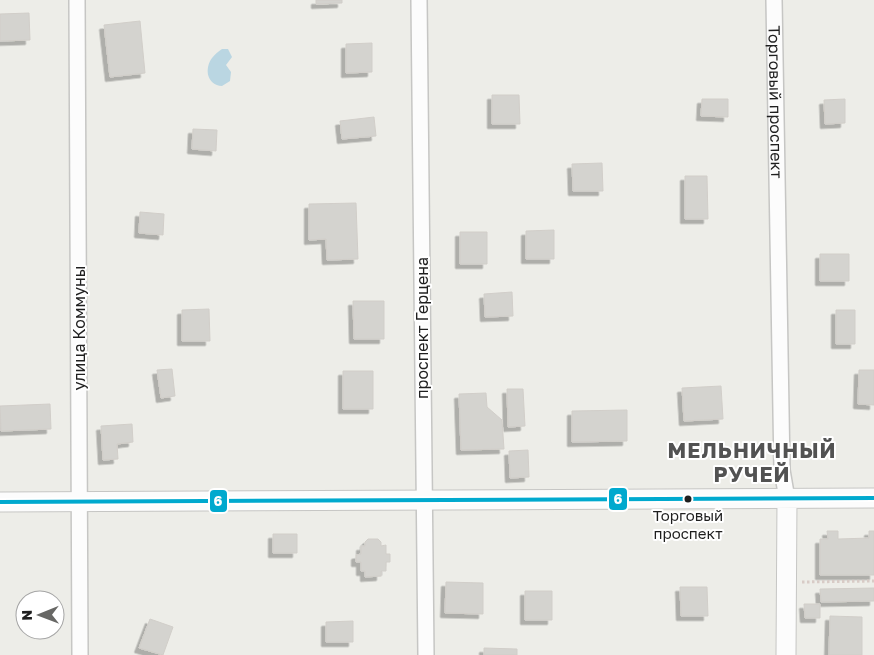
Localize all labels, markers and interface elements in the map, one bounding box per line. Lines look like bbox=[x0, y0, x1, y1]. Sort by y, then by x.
street label: Торговый проспект bbox=[764, 25, 787, 179]
street label: проспект Герцена bbox=[412, 257, 432, 399]
street label: улица Коммуны bbox=[69, 266, 89, 390]
district label: МЕЛЬНИЧНЫЙ РУЧЕЙ bbox=[668, 437, 836, 487]
line badge: 6 bbox=[608, 487, 628, 511]
line badge: 6 bbox=[209, 489, 228, 513]
text: 6 bbox=[614, 490, 623, 507]
text: 6 bbox=[214, 492, 223, 509]
marker: Торговый проспект bbox=[683, 494, 693, 504]
place label: Торговый проспект bbox=[653, 506, 723, 542]
north arrow bbox=[15, 590, 65, 640]
text: N bbox=[18, 610, 35, 621]

